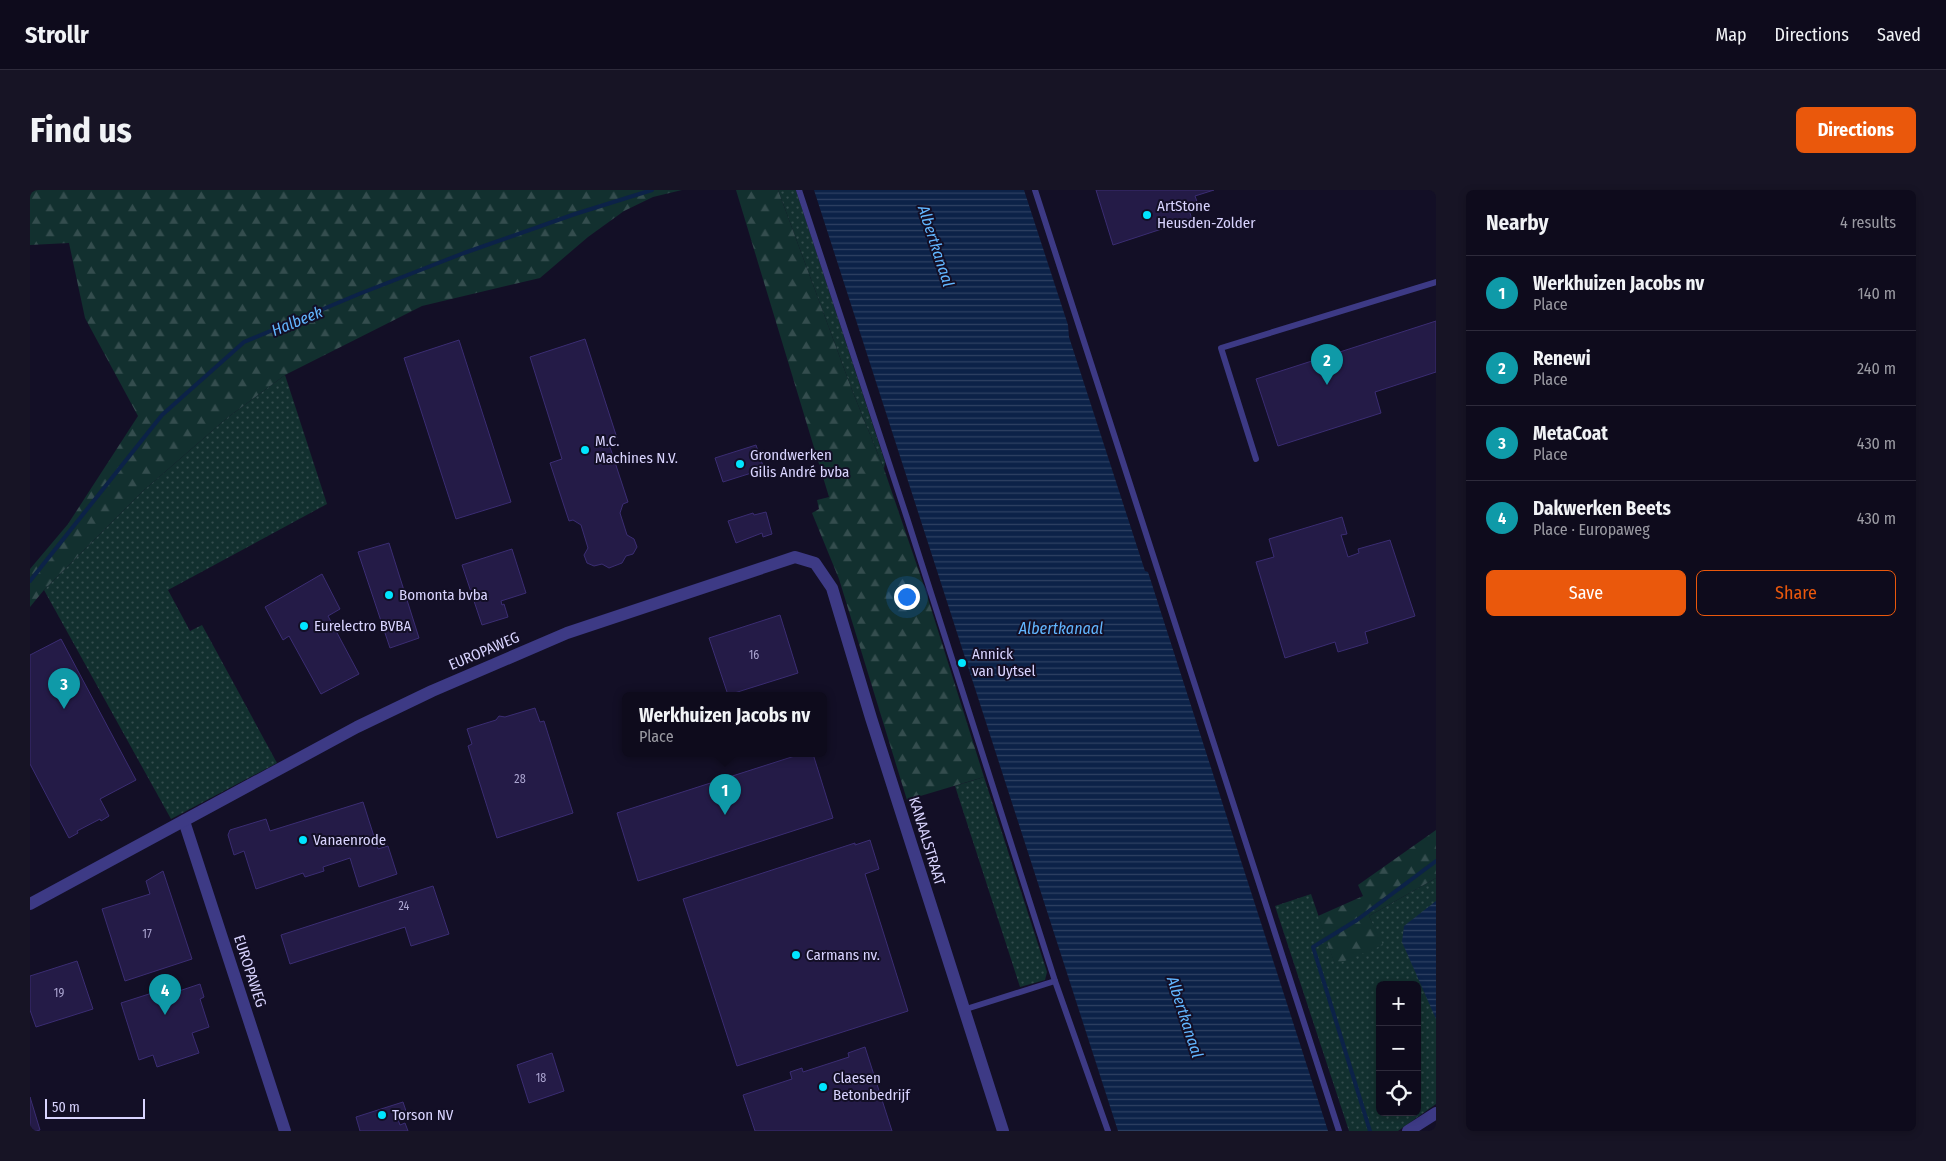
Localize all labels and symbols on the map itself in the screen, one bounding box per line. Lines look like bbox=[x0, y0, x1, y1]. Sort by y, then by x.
place label: ArtStone Heusden-Zolder bbox=[1157, 197, 1256, 232]
water label: Albertkanaal bbox=[914, 202, 958, 289]
marker: ArtStone Heusden-Zolder bbox=[1141, 209, 1153, 221]
water label: Halbeek bbox=[269, 302, 325, 340]
pin: 2 bbox=[1311, 344, 1343, 385]
place label: M.C. Machines N.V. bbox=[595, 432, 678, 467]
marker: M.C. Machines N.V. bbox=[579, 444, 591, 456]
place label: Grondwerken Gilis André bvba bbox=[750, 446, 849, 481]
marker: Grondwerken Gilis André bvba bbox=[734, 458, 746, 470]
your location bbox=[894, 584, 920, 610]
place label: Bomonta bvba bbox=[399, 586, 488, 604]
marker: Bomonta bvba bbox=[383, 589, 395, 601]
place label: Eurelectro BVBA bbox=[314, 617, 411, 635]
water label: Albertkanaal bbox=[1018, 619, 1103, 638]
marker: Eurelectro BVBA bbox=[298, 620, 310, 632]
street label: EUROPAWEG bbox=[446, 628, 522, 674]
place label: Annick van Uytsel bbox=[972, 645, 1035, 680]
house number: 16 bbox=[749, 648, 759, 662]
marker: Annick van Uytsel bbox=[956, 657, 968, 669]
pin: 3 bbox=[48, 668, 80, 709]
house number: 28 bbox=[514, 772, 526, 786]
pin: 1 bbox=[709, 774, 741, 815]
street label: KANAALSTRAAT bbox=[905, 795, 949, 887]
place label: Vanaenrode bbox=[313, 831, 386, 849]
marker: Vanaenrode bbox=[297, 834, 309, 846]
house number: 24 bbox=[399, 899, 410, 913]
house number: 17 bbox=[142, 927, 152, 941]
street label: EUROPAWEG bbox=[230, 933, 270, 1009]
place label: Carmans nv. bbox=[806, 946, 880, 964]
marker: Carmans nv. bbox=[790, 949, 802, 961]
water label: Albertkanaal bbox=[1163, 973, 1207, 1060]
pin: 4 bbox=[149, 974, 181, 1015]
house number: 19 bbox=[54, 986, 64, 1000]
place label: Claesen Betonbedrijf bbox=[833, 1069, 911, 1104]
house number: 18 bbox=[536, 1071, 546, 1085]
marker: Claesen Betonbedrijf bbox=[817, 1081, 829, 1093]
scale bar bbox=[45, 1096, 145, 1119]
place label: Torson NV bbox=[392, 1106, 454, 1124]
marker: Torson NV bbox=[376, 1109, 388, 1121]

